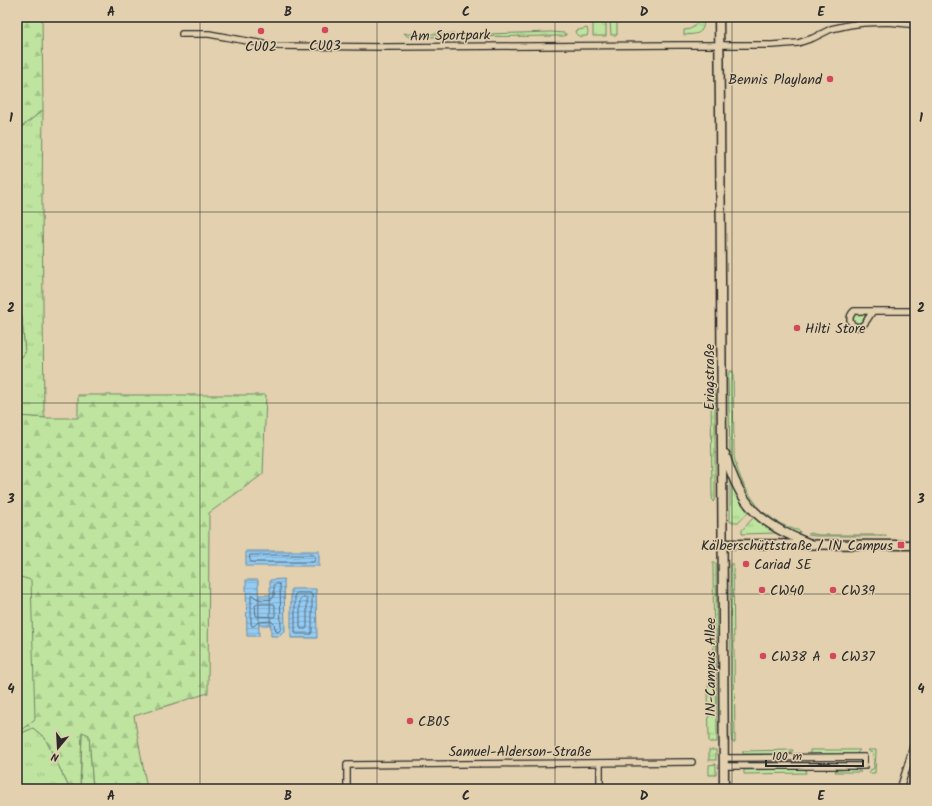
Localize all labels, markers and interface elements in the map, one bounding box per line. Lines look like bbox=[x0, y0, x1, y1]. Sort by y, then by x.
text: A bbox=[107, 2, 115, 23]
text: B bbox=[284, 2, 292, 23]
text: C bbox=[462, 2, 470, 23]
text: D bbox=[640, 2, 649, 23]
text: E bbox=[817, 2, 825, 23]
street label: Am Sportpark bbox=[410, 24, 491, 48]
marker: CU03 bbox=[320, 25, 330, 35]
marker: CU02 bbox=[256, 26, 266, 36]
place label: CU03 bbox=[309, 35, 341, 57]
place label: CU02 bbox=[245, 36, 277, 58]
place label: Bennis Playland bbox=[728, 69, 823, 91]
marker: Bennis Playland bbox=[825, 74, 835, 84]
text: 1 bbox=[9, 108, 13, 129]
text: 1 bbox=[919, 108, 923, 129]
text: 2 bbox=[7, 298, 15, 319]
text: 2 bbox=[917, 298, 925, 319]
place label: Hilti Store bbox=[805, 318, 866, 340]
marker: Hilti Store bbox=[792, 323, 802, 333]
street label: Eriagstraße bbox=[699, 343, 721, 410]
text: 3 bbox=[6, 489, 15, 510]
text: 3 bbox=[916, 489, 925, 510]
place label: Kälberschüttstraße / IN Campus bbox=[701, 535, 893, 557]
marker: Kälberschüttstraße / IN Campus bbox=[896, 540, 906, 550]
place label: Cariad SE bbox=[754, 554, 813, 576]
marker: Cariad SE bbox=[741, 559, 751, 569]
place label: CW40 bbox=[770, 580, 804, 602]
place label: CW39 bbox=[841, 580, 875, 602]
marker: CW40 bbox=[757, 585, 767, 595]
marker: CW39 bbox=[828, 585, 838, 595]
street label: IN-Campus Allee bbox=[700, 617, 722, 717]
place label: CW38 A bbox=[771, 646, 821, 668]
place label: CW37 bbox=[841, 646, 875, 668]
marker: CW38 A bbox=[758, 651, 768, 661]
marker: CW37 bbox=[828, 651, 838, 661]
text: 4 bbox=[7, 679, 15, 700]
text: 4 bbox=[917, 679, 925, 700]
place label: CB05 bbox=[418, 711, 451, 733]
marker: CB05 bbox=[405, 716, 415, 726]
north arrow bbox=[38, 728, 78, 768]
street label: Samuel-Alderson-Straße bbox=[449, 741, 592, 763]
scale bar bbox=[766, 742, 863, 768]
text: N bbox=[49, 747, 61, 766]
text: 100 m bbox=[772, 747, 803, 766]
text: A bbox=[107, 786, 115, 806]
text: B bbox=[284, 786, 292, 806]
text: C bbox=[462, 786, 470, 806]
text: D bbox=[640, 786, 649, 806]
text: E bbox=[817, 786, 825, 806]

